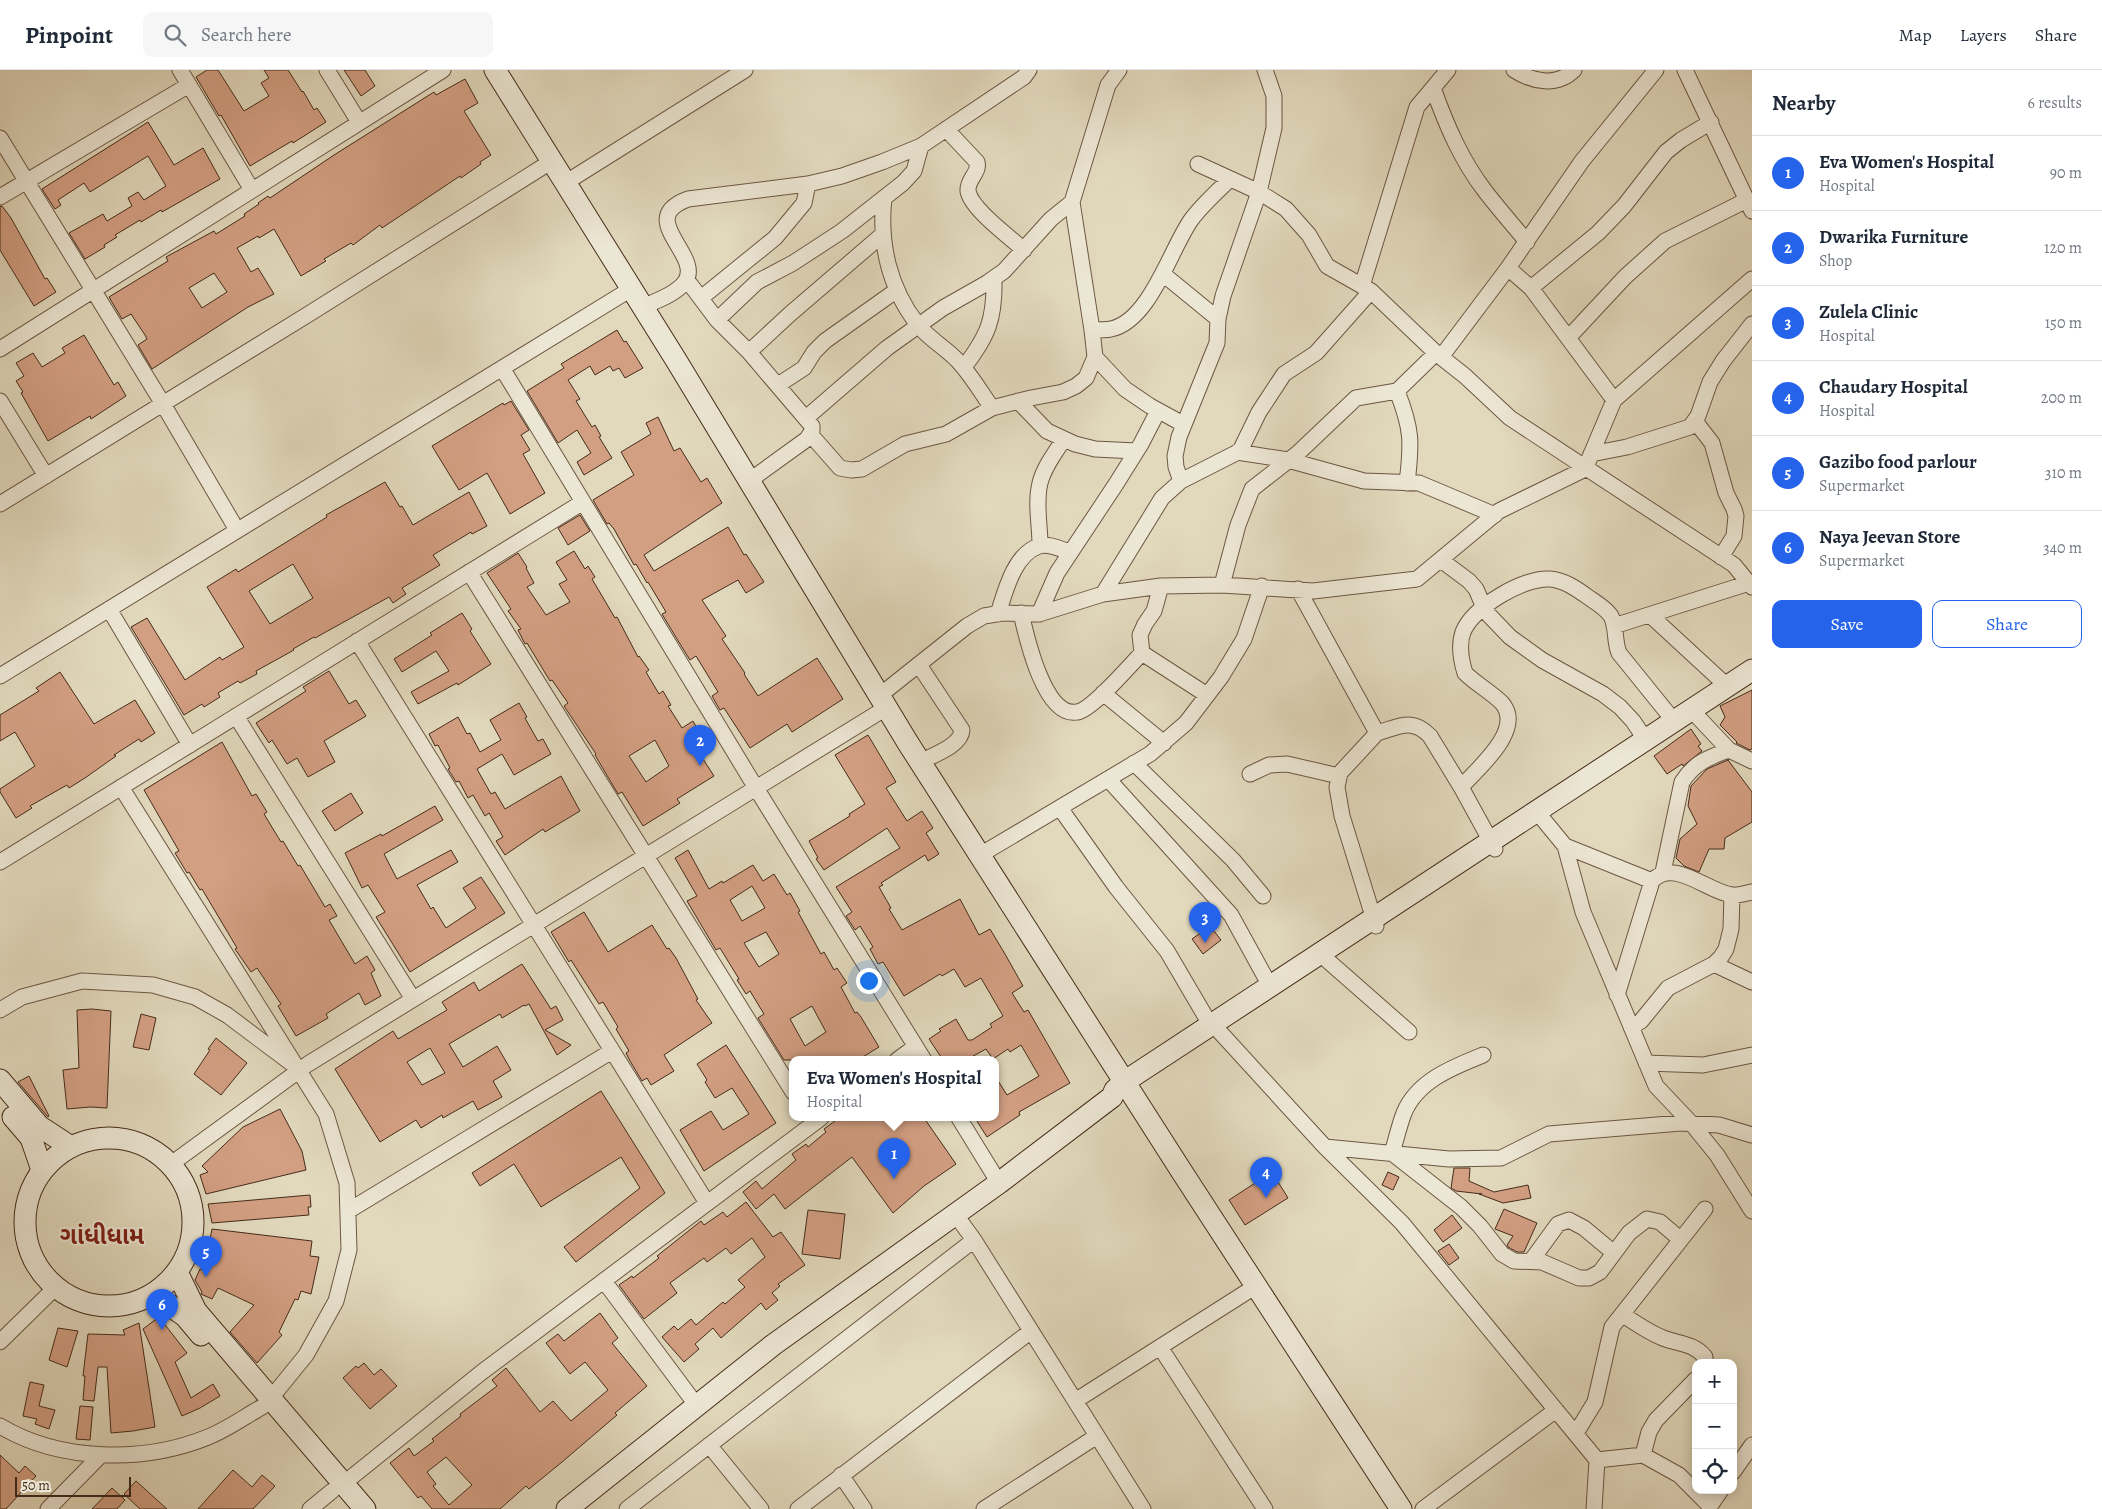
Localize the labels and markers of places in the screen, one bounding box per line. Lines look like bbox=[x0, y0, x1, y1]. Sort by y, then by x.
pin: 2 bbox=[684, 725, 716, 766]
pin: 3 bbox=[1189, 902, 1221, 943]
pin: 1 bbox=[878, 1138, 910, 1179]
pin: 4 bbox=[1250, 1157, 1282, 1198]
pin: 5 bbox=[190, 1236, 222, 1277]
pin: 6 bbox=[146, 1289, 178, 1330]

